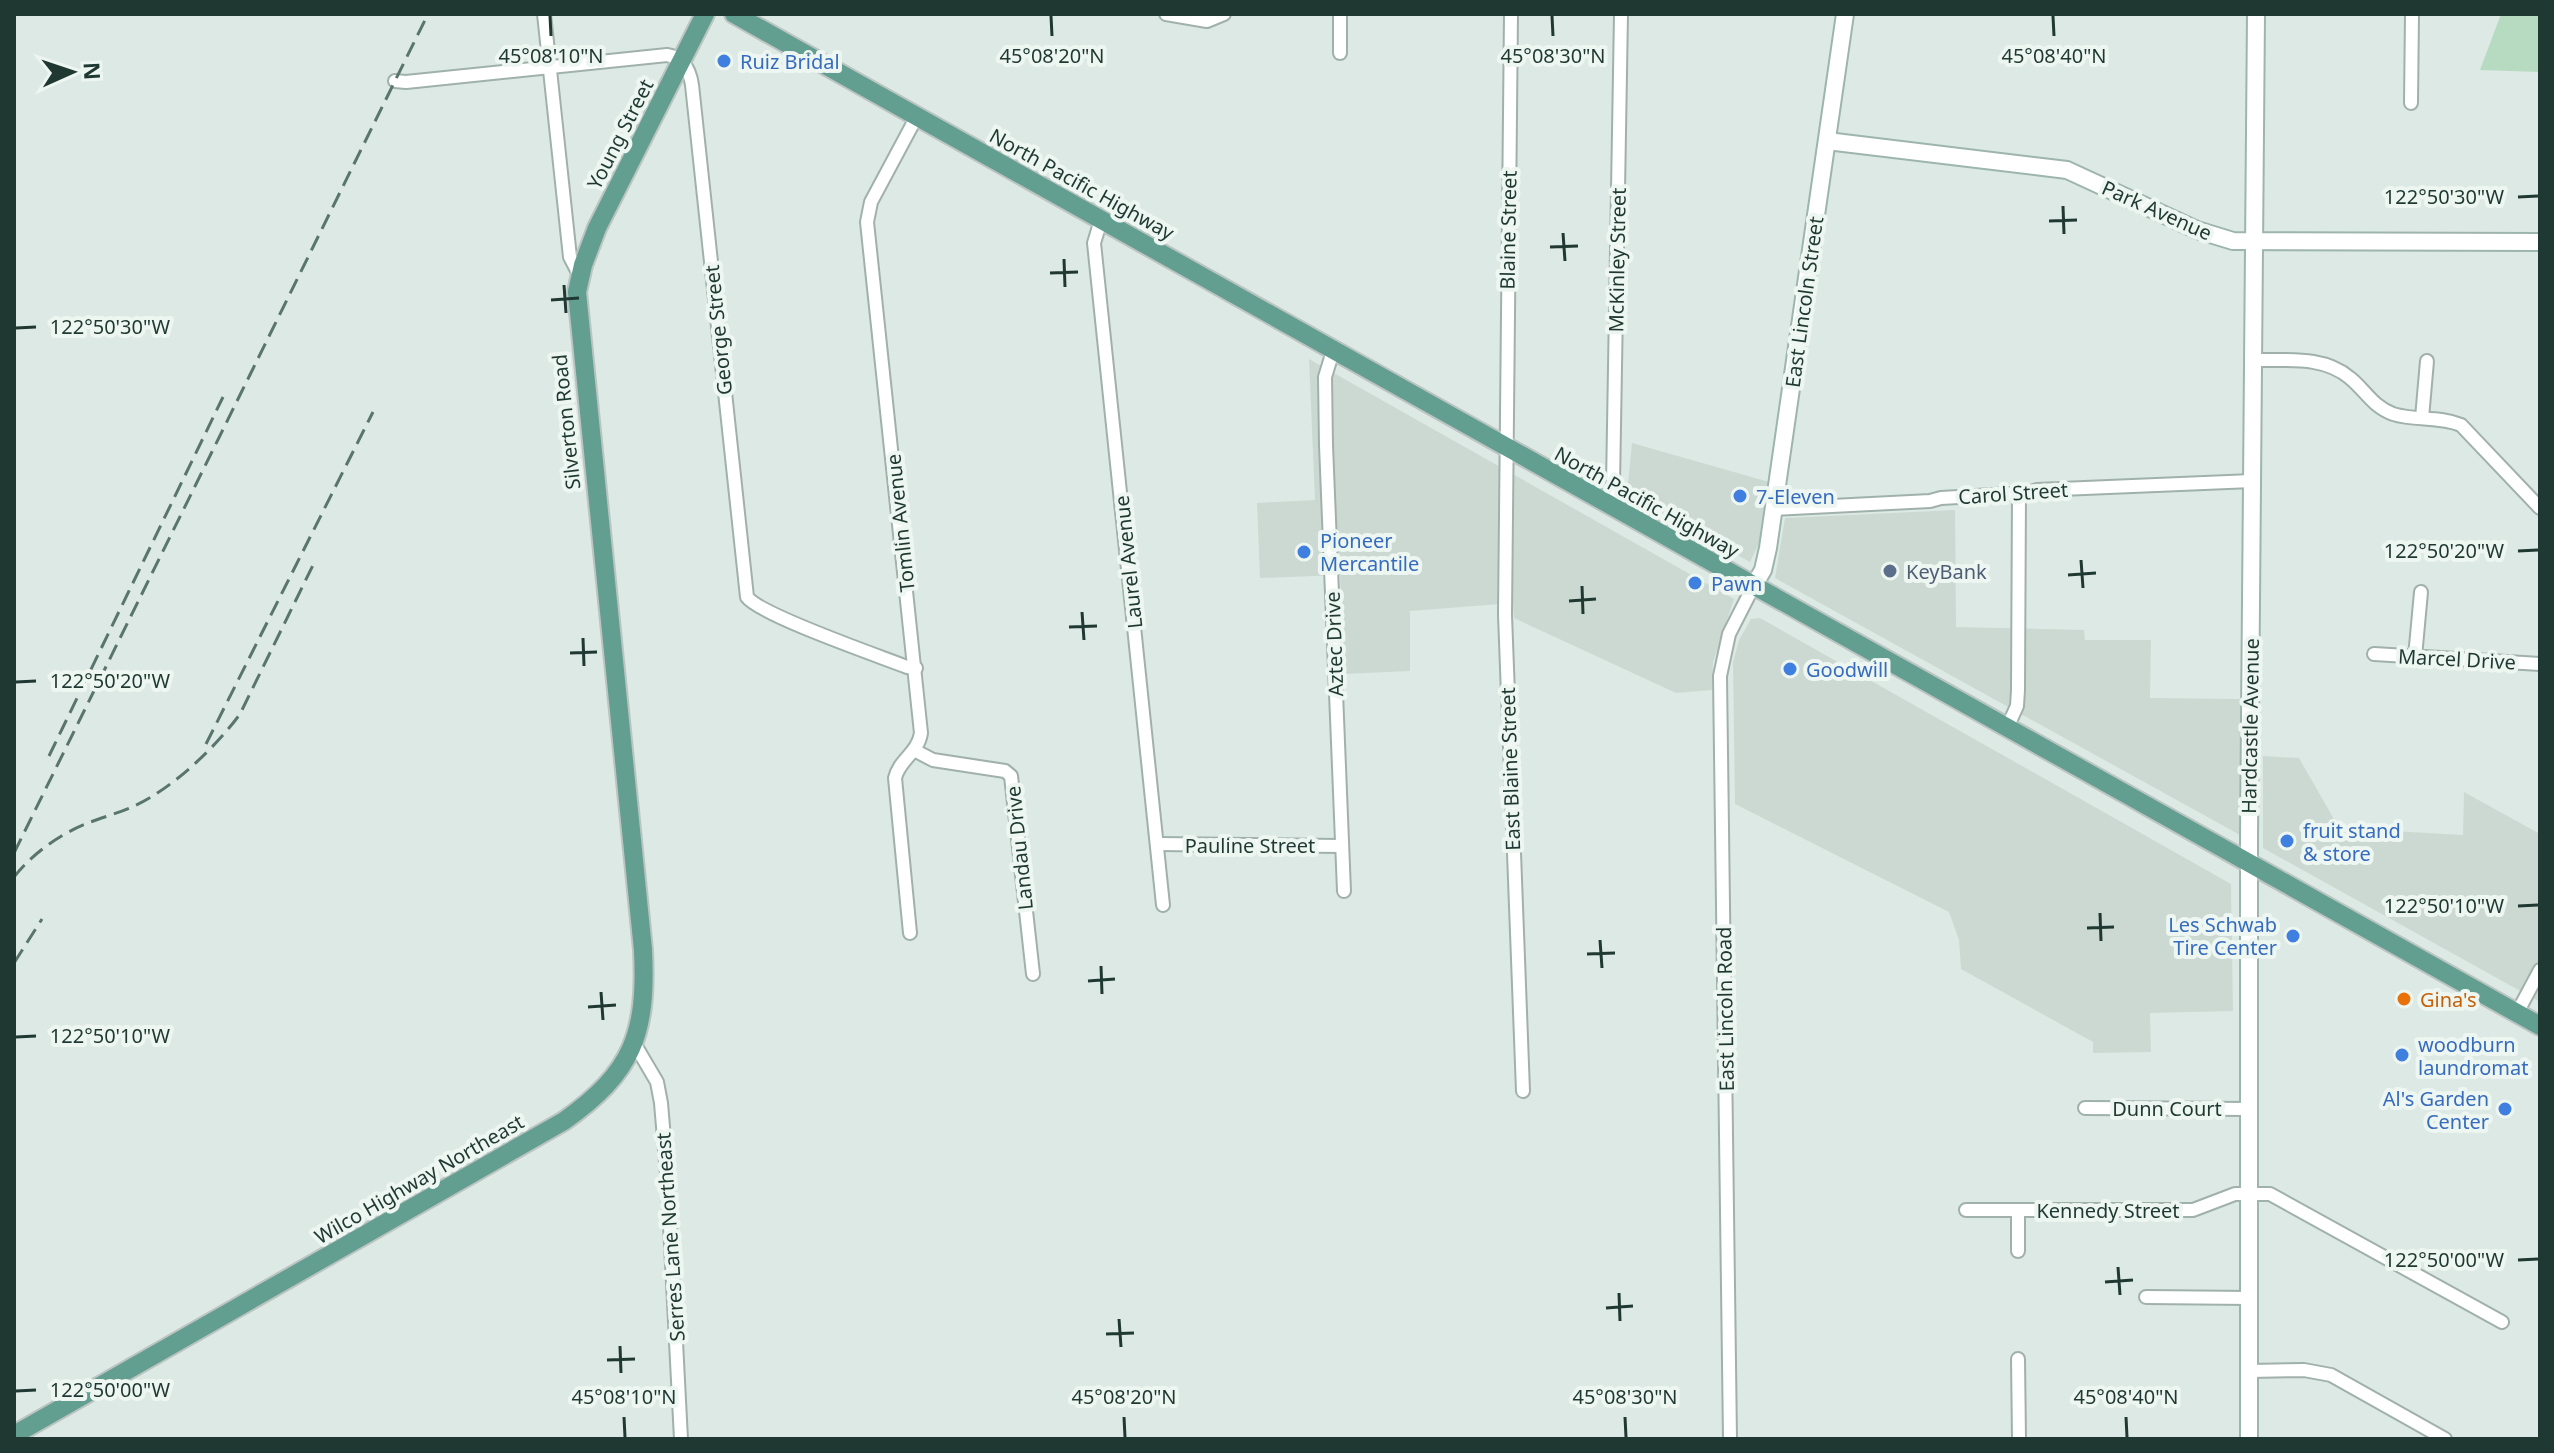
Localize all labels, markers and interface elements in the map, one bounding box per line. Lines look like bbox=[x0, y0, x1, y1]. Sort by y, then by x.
north arrow bbox=[32, 32, 112, 112]
text: 45°08'10"N bbox=[498, 42, 604, 69]
text: 45°08'20"N bbox=[999, 42, 1105, 69]
text: 45°08'30"N bbox=[1500, 42, 1606, 69]
text: 45°08'40"N bbox=[2001, 42, 2107, 69]
place label: Ruiz Bridal bbox=[740, 48, 840, 75]
marker: Ruiz Bridal bbox=[715, 52, 733, 70]
text: N bbox=[78, 61, 108, 81]
street label: Young Street bbox=[581, 74, 659, 194]
street label: North Pacific Highway bbox=[985, 122, 1180, 246]
street label: Blaine Street bbox=[1493, 170, 1523, 290]
street label: Park Avenue bbox=[2098, 174, 2216, 246]
text: 122°50'30"W bbox=[2384, 183, 2505, 210]
street label: McKinley Street bbox=[1602, 187, 1632, 333]
street label: East Lincoln Street bbox=[1779, 215, 1829, 389]
street label: George Street bbox=[698, 264, 738, 396]
text: 122°50'30"W bbox=[50, 313, 171, 340]
street label: Silverton Road bbox=[545, 353, 587, 491]
street label: North Pacific Highway bbox=[1550, 440, 1745, 564]
street label: Tomlin Avenue bbox=[879, 453, 921, 593]
street label: Carol Street bbox=[1957, 476, 2069, 510]
place label: 7-Eleven bbox=[1756, 483, 1835, 510]
marker: 7-Eleven bbox=[1731, 487, 1749, 505]
street label: Laurel Avenue bbox=[1108, 494, 1148, 630]
place label: Pioneer Mercantile bbox=[1320, 527, 1419, 577]
text: 122°50'20"W bbox=[2384, 537, 2505, 564]
marker: Pioneer Mercantile bbox=[1295, 543, 1313, 561]
place label: KeyBank bbox=[1906, 558, 1987, 585]
marker: KeyBank bbox=[1881, 562, 1899, 580]
place label: Pawn bbox=[1711, 570, 1762, 597]
marker: Pawn bbox=[1686, 574, 1704, 592]
street label: Aztec Drive bbox=[1319, 591, 1349, 697]
street label: Hardcastle Avenue bbox=[2235, 638, 2265, 814]
street label: Marcel Drive bbox=[2397, 642, 2517, 676]
place label: Goodwill bbox=[1806, 656, 1888, 683]
marker: Goodwill bbox=[1781, 660, 1799, 678]
text: 122°50'20"W bbox=[50, 667, 171, 694]
street label: East Blaine Street bbox=[1494, 687, 1526, 851]
street label: Landau Drive bbox=[999, 785, 1039, 911]
place label: fruit stand & store bbox=[2303, 817, 2401, 867]
street label: Pauline Street bbox=[1185, 832, 1315, 859]
marker: fruit stand & store bbox=[2278, 832, 2296, 850]
text: 122°50'10"W bbox=[2384, 892, 2505, 919]
place label: Les Schwab Tire Center bbox=[2168, 911, 2277, 961]
street label: East Lincoln Road bbox=[1710, 926, 1740, 1092]
marker: Les Schwab Tire Center bbox=[2284, 927, 2302, 945]
place label: Gina's bbox=[2420, 986, 2477, 1013]
marker: Gina's bbox=[2395, 990, 2413, 1008]
text: 122°50'10"W bbox=[50, 1022, 171, 1049]
place label: woodburn laundromat bbox=[2418, 1031, 2529, 1081]
marker: woodburn laundromat bbox=[2393, 1046, 2411, 1064]
place label: Al's Garden Center bbox=[2383, 1085, 2489, 1135]
street label: Dunn Court bbox=[2112, 1095, 2222, 1122]
marker: Al's Garden Center bbox=[2496, 1100, 2514, 1118]
street label: Wilco Highway Northeast bbox=[310, 1108, 528, 1250]
street label: Serres Lane Northeast bbox=[649, 1132, 691, 1342]
street label: Kennedy Street bbox=[2036, 1197, 2180, 1224]
text: 122°50'00"W bbox=[2384, 1246, 2505, 1273]
text: 122°50'00"W bbox=[50, 1376, 171, 1403]
text: 45°08'10"N bbox=[571, 1383, 677, 1410]
text: 45°08'20"N bbox=[1071, 1383, 1177, 1410]
text: 45°08'30"N bbox=[1572, 1383, 1678, 1410]
text: 45°08'40"N bbox=[2073, 1383, 2179, 1410]

